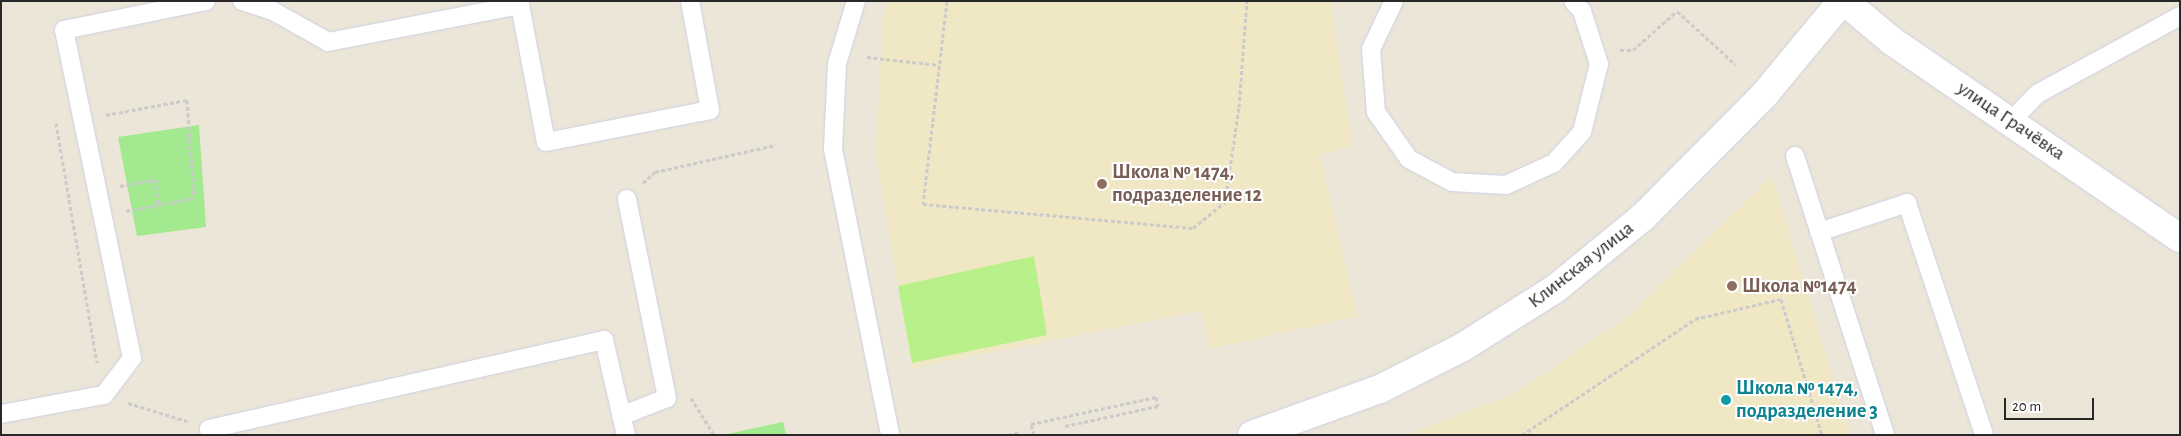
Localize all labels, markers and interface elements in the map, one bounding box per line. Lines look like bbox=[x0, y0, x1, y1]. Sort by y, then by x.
street label: улица Грачёвка bbox=[1953, 76, 2069, 166]
place label: Школа № 1474, подразделение 12 bbox=[1112, 160, 1262, 207]
marker: Школа № 1474, подразделение 12 bbox=[1096, 178, 1108, 190]
street label: Клинская улица bbox=[1523, 216, 1639, 314]
place label: Школа №1474 bbox=[1742, 274, 1857, 298]
marker: Школа №1474 bbox=[1726, 280, 1738, 292]
place label: Школа № 1474, подразделение 3 bbox=[1736, 376, 1878, 423]
scale bar bbox=[2006, 388, 2096, 420]
marker: Школа № 1474, подразделение 3 bbox=[1720, 394, 1732, 406]
text: 20 m bbox=[2012, 399, 2041, 414]

